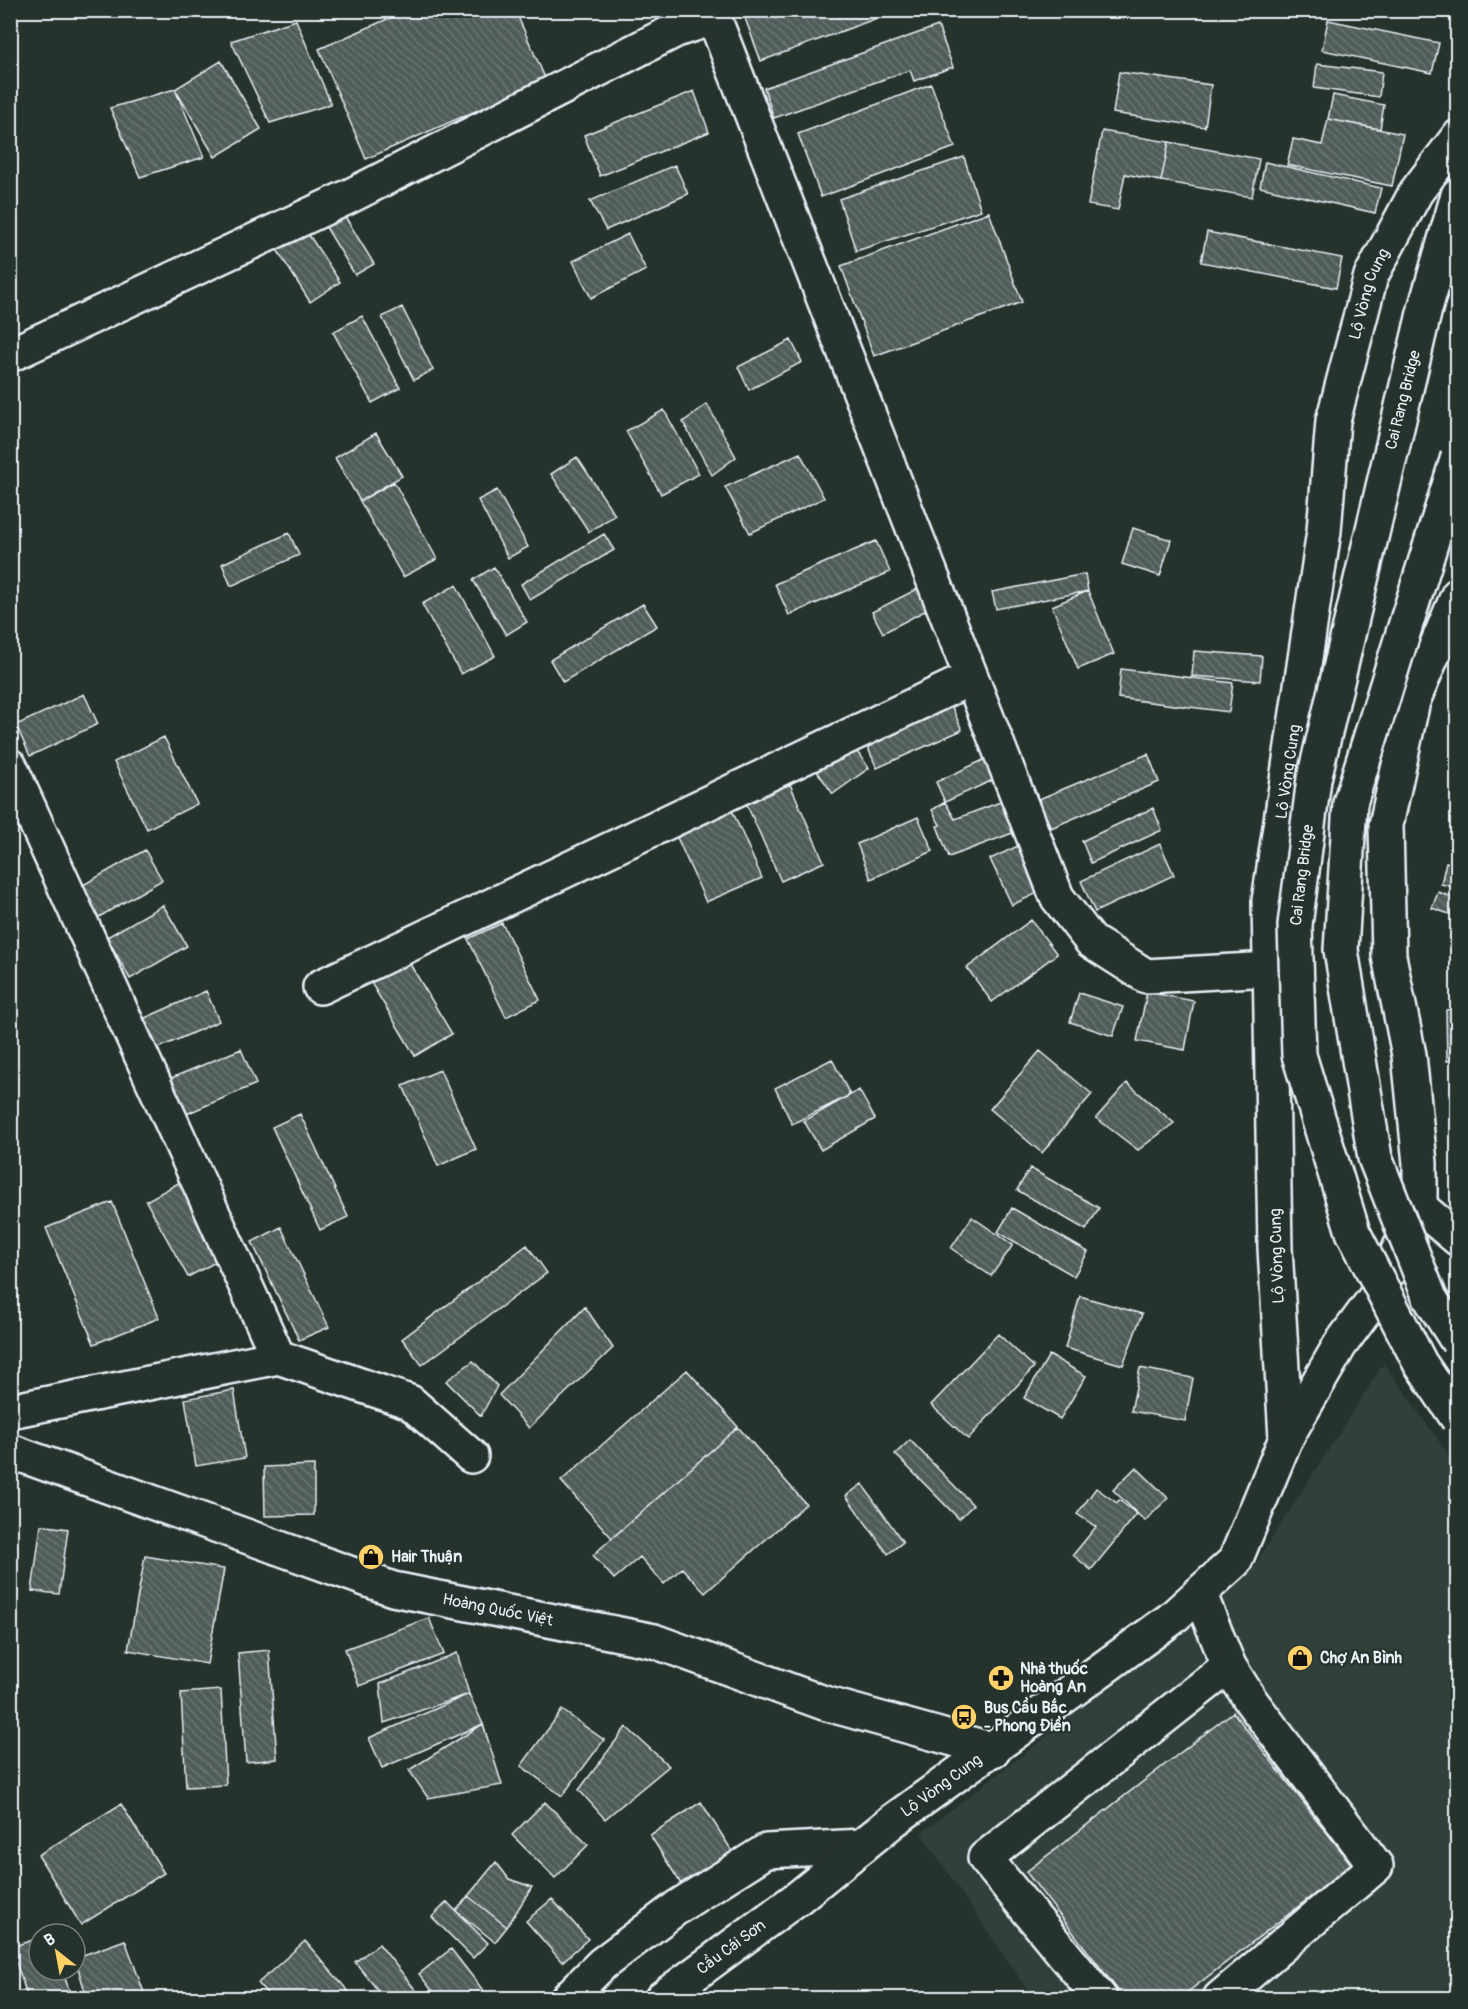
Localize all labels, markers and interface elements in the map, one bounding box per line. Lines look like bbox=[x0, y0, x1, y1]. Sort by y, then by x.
street label: Lộ Vòng Cung bbox=[1345, 245, 1394, 342]
street label: Cai Rang Bridge bbox=[1381, 348, 1425, 452]
street label: Lộ Vòng Cung bbox=[1271, 723, 1305, 820]
street label: Cai Rang Bridge bbox=[1286, 823, 1318, 927]
street label: Lộ Vòng Cung bbox=[1265, 1208, 1289, 1304]
shop icon: Hair Thuận bbox=[356, 1542, 386, 1572]
place label: Hair Thuận bbox=[391, 1547, 462, 1567]
street label: Hoàng Quốc Việt bbox=[441, 1589, 555, 1631]
shop icon: Chợ An Bình bbox=[1285, 1643, 1315, 1673]
place label: Chợ An Bình bbox=[1320, 1648, 1403, 1668]
place label: Nhà thuốc Hoàng An bbox=[1020, 1658, 1088, 1697]
pharmacy icon: Nhà thuốc Hoàng An bbox=[986, 1663, 1016, 1693]
place label: Bus Cầu Bắc - Phong Điền bbox=[984, 1696, 1071, 1736]
bus stop icon: Bus Cầu Bắc - Phong Điền bbox=[949, 1702, 979, 1732]
street label: Lộ Vòng Cung bbox=[897, 1750, 986, 1822]
street label: Cầu Cái Sơn bbox=[693, 1915, 770, 1979]
north arrow bbox=[27, 1922, 87, 1982]
text: B bbox=[41, 1929, 59, 1951]

